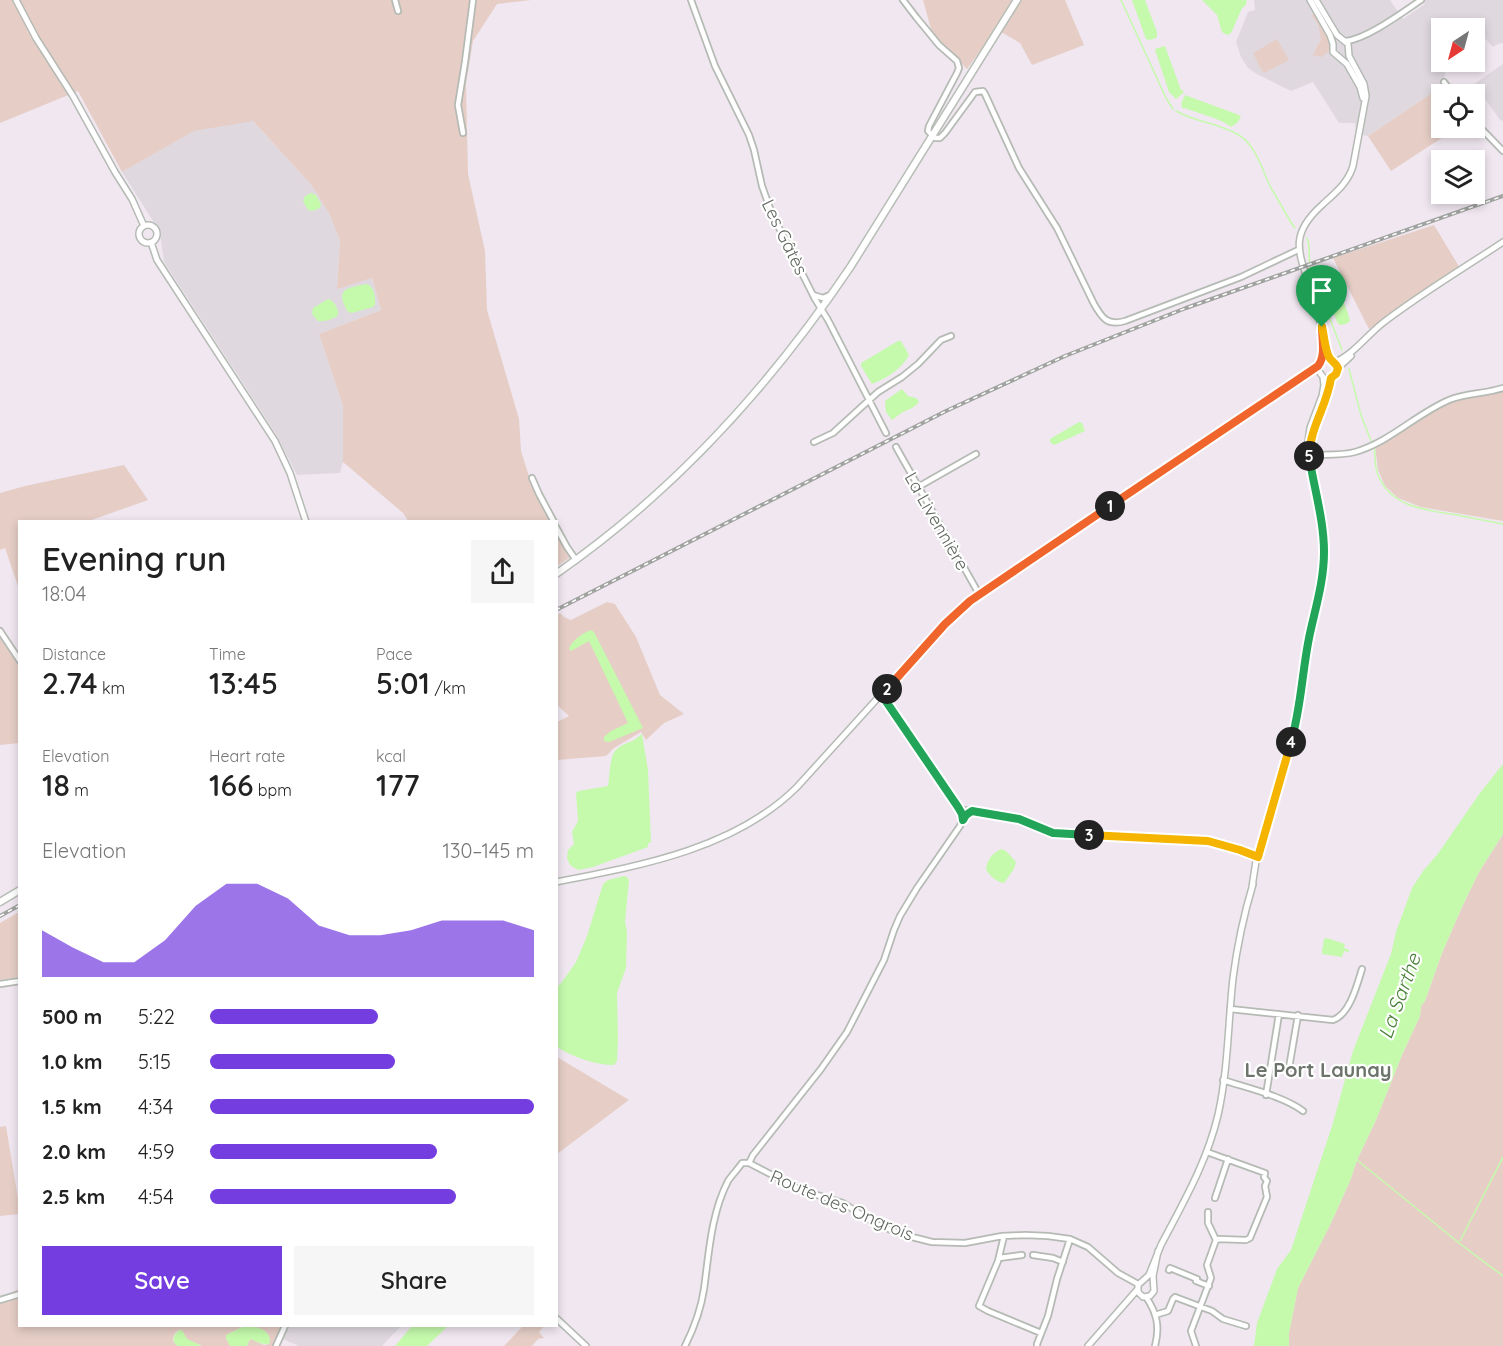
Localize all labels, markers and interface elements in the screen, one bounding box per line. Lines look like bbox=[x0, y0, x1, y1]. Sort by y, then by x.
north arrow bbox=[1431, 18, 1485, 72]
map controls bbox=[1431, 18, 1485, 204]
button: locate bbox=[1431, 84, 1485, 138]
button: layers bbox=[1431, 150, 1485, 204]
street label: Les Gâtès bbox=[757, 195, 813, 279]
pin bbox=[1296, 265, 1347, 327]
icon: arrive bbox=[1305, 274, 1338, 307]
pin: 5 bbox=[1294, 441, 1324, 471]
text: 5 bbox=[1304, 446, 1314, 466]
street label: La Livennière bbox=[900, 468, 974, 574]
pin: 1 bbox=[1095, 491, 1125, 521]
text: 1 bbox=[1107, 496, 1113, 516]
text: Evening run bbox=[42, 538, 227, 579]
button: share bbox=[471, 540, 534, 603]
text: 18:04 bbox=[42, 581, 86, 606]
text: Distance bbox=[42, 644, 106, 664]
text: Time bbox=[209, 644, 246, 664]
text: Pace bbox=[376, 644, 412, 664]
text: 2.74 bbox=[42, 664, 98, 702]
text: 13:45 bbox=[209, 664, 278, 702]
text: 5:01 bbox=[376, 664, 430, 702]
pin: 2 bbox=[872, 674, 902, 704]
text: km bbox=[98, 678, 125, 698]
text: /km bbox=[430, 678, 466, 698]
text: 2 bbox=[882, 679, 892, 699]
pin: 4 bbox=[1276, 727, 1306, 757]
text: 4 bbox=[1286, 732, 1296, 752]
text: Elevation bbox=[42, 746, 109, 766]
text: Heart rate bbox=[209, 746, 285, 766]
text: kcal bbox=[376, 746, 406, 766]
text: 18 bbox=[42, 766, 70, 804]
text: 166 bbox=[209, 766, 253, 804]
text: 177 bbox=[376, 766, 420, 804]
text: m bbox=[70, 780, 89, 800]
text: bpm bbox=[253, 780, 292, 800]
pin: 3 bbox=[1074, 820, 1104, 850]
text: 3 bbox=[1085, 825, 1093, 845]
text: Elevation bbox=[42, 838, 126, 863]
text: 130–145 m bbox=[443, 838, 534, 863]
water label: La Sarthe bbox=[1372, 949, 1426, 1042]
text: 500 m bbox=[42, 1004, 102, 1029]
text: 5:22 bbox=[138, 1004, 175, 1029]
text: 1.0 km bbox=[42, 1049, 102, 1074]
text: 5:15 bbox=[138, 1049, 171, 1074]
district label: Le Port Launay bbox=[1245, 1057, 1392, 1082]
text: 1.5 km bbox=[42, 1094, 102, 1119]
text: 4:34 bbox=[138, 1094, 173, 1119]
text: 2.0 km bbox=[42, 1139, 106, 1164]
text: 4:59 bbox=[138, 1139, 174, 1164]
street label: Route des Ongrois bbox=[767, 1164, 917, 1246]
text: 2.5 km bbox=[42, 1184, 105, 1209]
text: 4:54 bbox=[138, 1184, 174, 1209]
button: Save bbox=[42, 1246, 282, 1315]
button: Share bbox=[294, 1246, 534, 1315]

